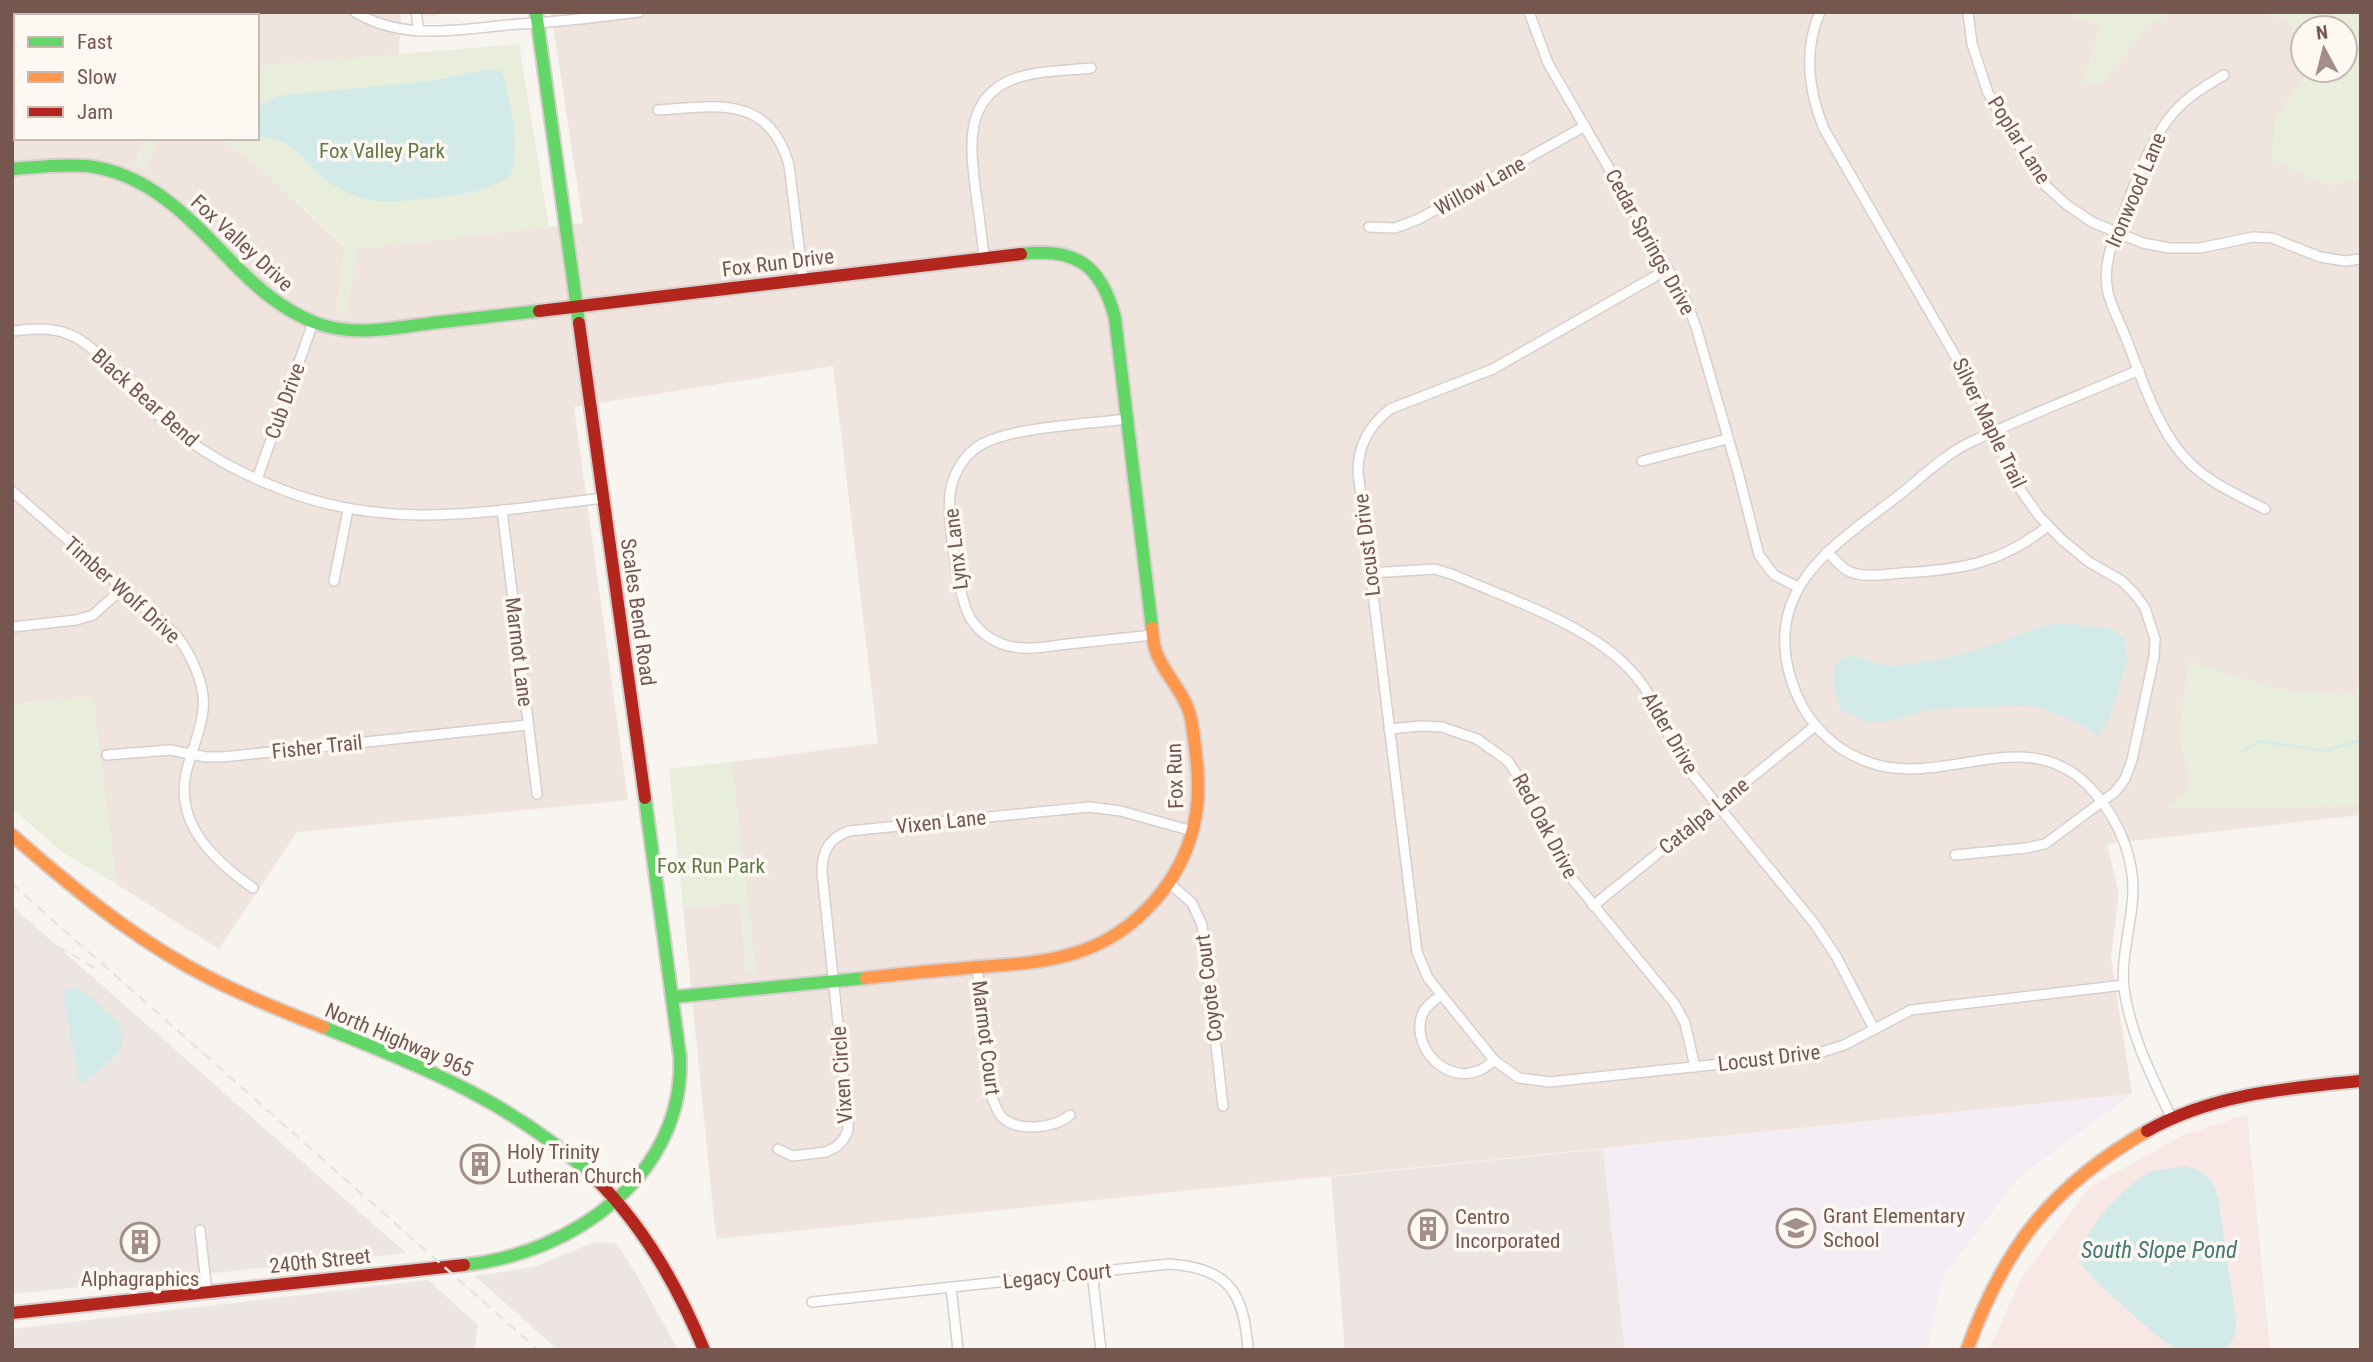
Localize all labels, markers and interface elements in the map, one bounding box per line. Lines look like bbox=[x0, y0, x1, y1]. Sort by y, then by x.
legend bbox=[14, 14, 259, 140]
north arrow bbox=[2289, 14, 2359, 84]
text: N bbox=[2315, 20, 2329, 45]
text: Fast bbox=[77, 30, 113, 54]
text: Slow bbox=[77, 65, 117, 89]
street label: Poplar Lane bbox=[1983, 92, 2055, 188]
text: Jam bbox=[77, 100, 113, 124]
street label: Ironwood Lane bbox=[2101, 129, 2171, 251]
park label: Fox Valley Park bbox=[319, 139, 446, 163]
street label: Willow Lane bbox=[1431, 151, 1529, 221]
street label: Cedar Springs Drive bbox=[1600, 165, 1700, 319]
street label: Fox Valley Drive bbox=[186, 190, 298, 296]
street label: Fox Run Drive bbox=[721, 244, 835, 282]
street label: Black Bear Bend bbox=[87, 344, 203, 452]
street label: Silver Maple Trail bbox=[1947, 354, 2031, 492]
street label: Cub Drive bbox=[260, 360, 310, 442]
street label: Locust Drive bbox=[1349, 492, 1385, 598]
street label: Lynx Lane bbox=[939, 507, 973, 591]
street label: Timber Wolf Drive bbox=[59, 532, 185, 648]
street label: Scales Bend Road bbox=[616, 537, 660, 687]
street label: Marmot Lane bbox=[500, 596, 538, 708]
street label: Alder Drive bbox=[1637, 688, 1703, 778]
street label: Fisher Trail bbox=[270, 730, 364, 764]
street label: Fox Run bbox=[1162, 743, 1188, 809]
street label: Red Oak Drive bbox=[1507, 770, 1583, 883]
street label: Catalpa Lane bbox=[1654, 772, 1754, 859]
street label: Vixen Lane bbox=[895, 805, 987, 839]
park label: Fox Run Park bbox=[657, 854, 766, 878]
street label: Coyote Court bbox=[1191, 933, 1227, 1043]
street label: Marmot Court bbox=[967, 979, 1005, 1097]
street label: North Highway 965 bbox=[321, 998, 477, 1082]
street label: Vixen Circle bbox=[827, 1025, 857, 1125]
street label: Locust Drive bbox=[1716, 1040, 1822, 1076]
place label: Holy Trinity Lutheran Church bbox=[507, 1140, 642, 1188]
building icon: Holy Trinity Lutheran Church bbox=[459, 1143, 501, 1185]
place label: Grant Elementary School bbox=[1823, 1204, 1965, 1252]
place label: Centro Incorporated bbox=[1455, 1205, 1560, 1253]
school or university icon: Grant Elementary School bbox=[1775, 1207, 1817, 1249]
building icon: Centro Incorporated bbox=[1407, 1208, 1449, 1250]
building icon: Alphagraphics bbox=[119, 1221, 161, 1263]
water label: South Slope Pond bbox=[2081, 1237, 2238, 1264]
street label: 240th Street bbox=[268, 1244, 372, 1278]
street label: Legacy Court bbox=[1001, 1258, 1113, 1294]
place label: Alphagraphics bbox=[81, 1267, 199, 1291]

